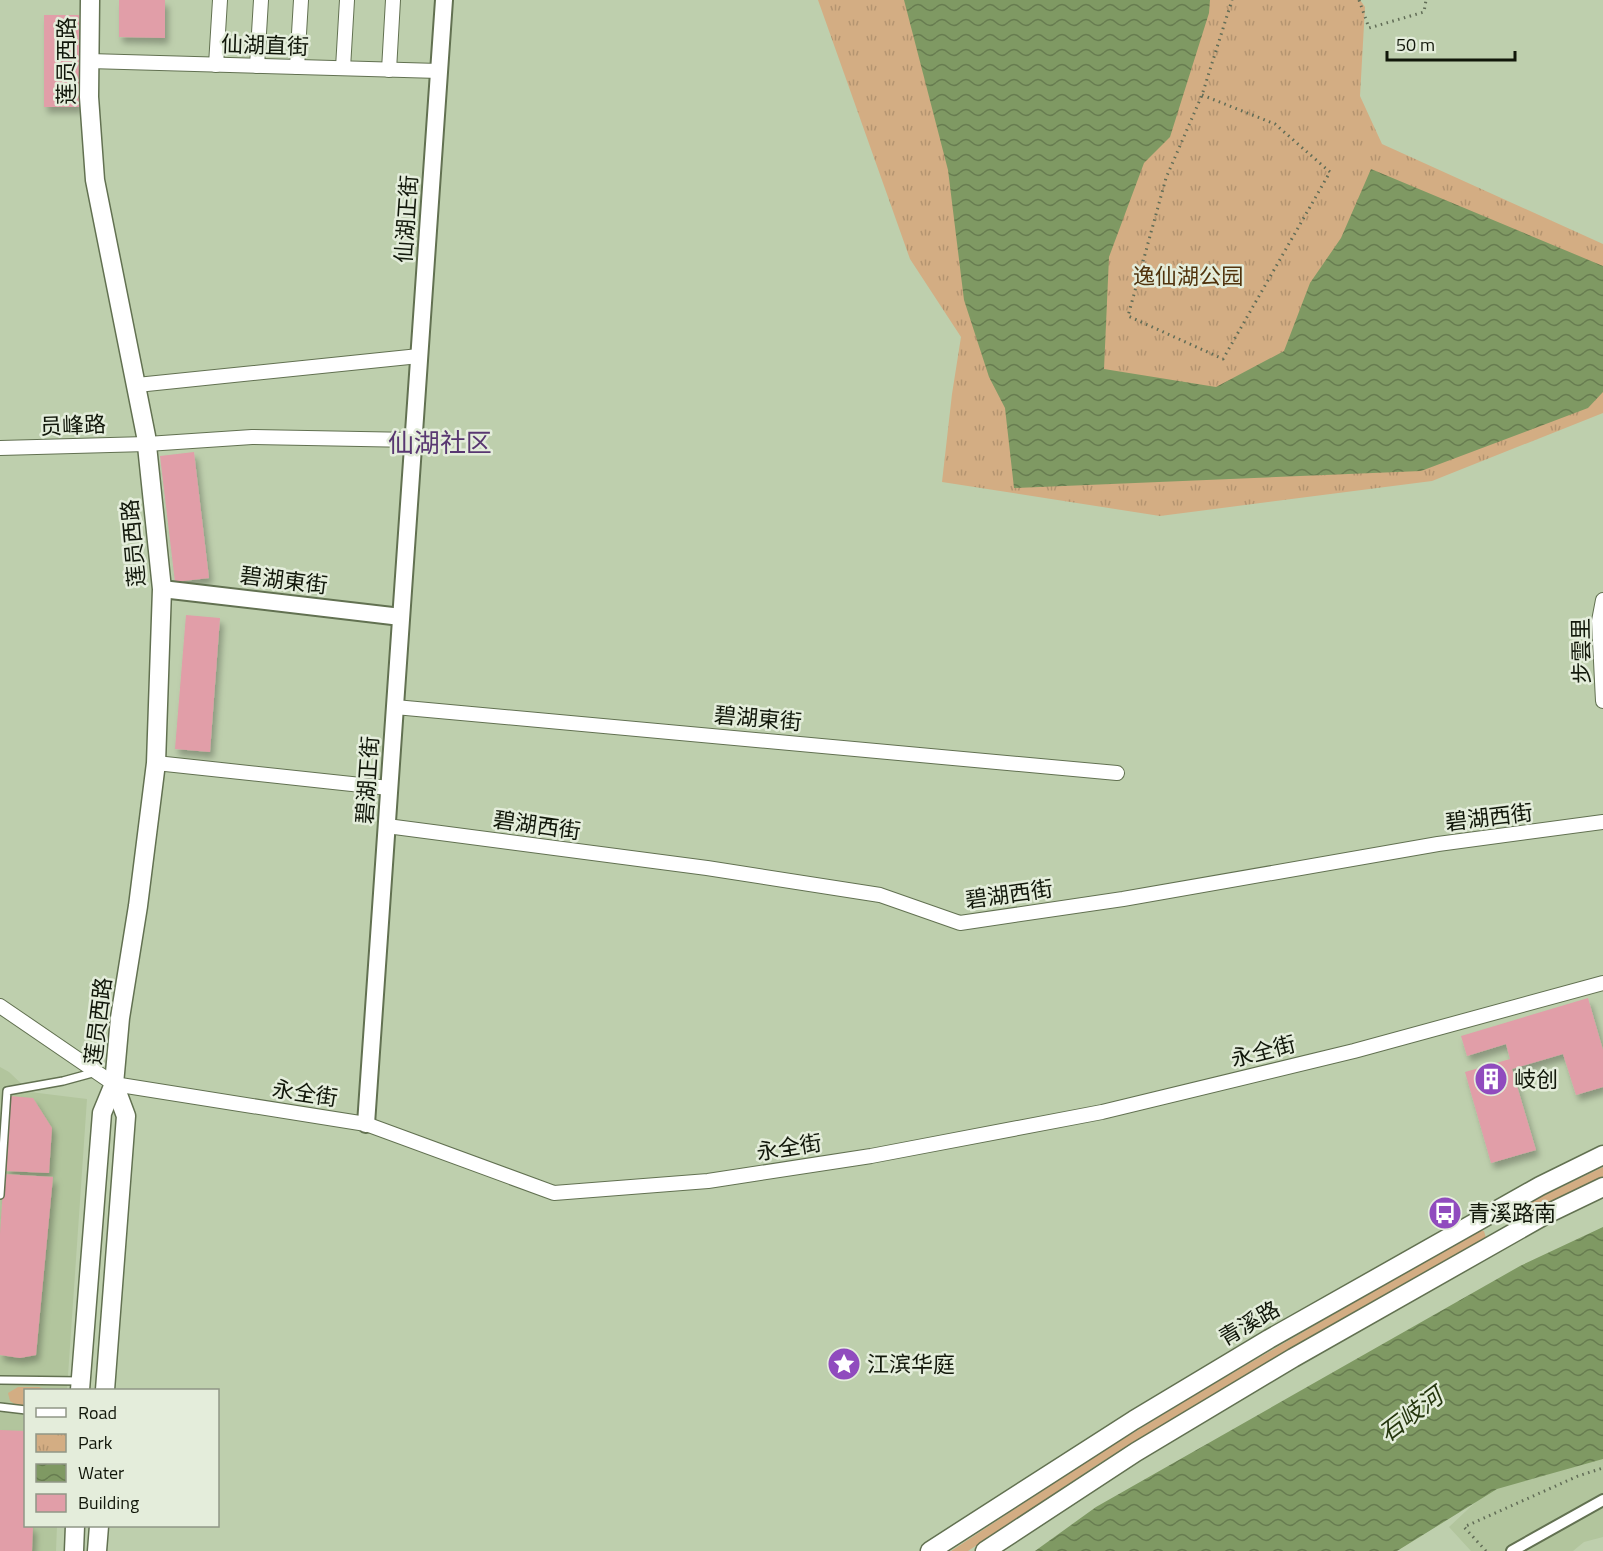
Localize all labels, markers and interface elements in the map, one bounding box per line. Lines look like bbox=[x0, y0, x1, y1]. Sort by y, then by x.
street label: 莲员西路 bbox=[49, 17, 83, 105]
scale bar bbox=[1387, 24, 1514, 62]
street label: 仙湖直街 bbox=[220, 26, 310, 64]
text: 50 m bbox=[1396, 31, 1435, 58]
street label: 仙湖正街 bbox=[386, 174, 426, 264]
park label: 逸仙湖公园 bbox=[1133, 259, 1243, 293]
street label: 员峰路 bbox=[39, 407, 107, 443]
district label: 仙湖社区 bbox=[388, 423, 492, 462]
street label: 莲员西路 bbox=[112, 498, 154, 588]
street label: 碧湖東街 bbox=[238, 558, 330, 602]
street label: 步雲里 bbox=[1563, 618, 1599, 684]
street label: 碧湖東街 bbox=[713, 697, 803, 739]
street label: 碧湖正街 bbox=[347, 735, 387, 825]
street label: 碧湖西街 bbox=[1443, 795, 1535, 839]
street label: 碧湖西街 bbox=[491, 802, 583, 848]
street label: 碧湖西街 bbox=[963, 871, 1055, 917]
street label: 莲员西路 bbox=[76, 975, 120, 1067]
street label: 永全街 bbox=[1227, 1027, 1299, 1075]
building icon: 岐创 bbox=[1473, 1061, 1509, 1097]
place label: 岐创 bbox=[1514, 1062, 1558, 1096]
street label: 永全街 bbox=[270, 1071, 340, 1115]
street label: 永全街 bbox=[754, 1125, 824, 1169]
bus stop icon: 青溪路南 bbox=[1427, 1195, 1463, 1231]
place label: 青溪路南 bbox=[1468, 1196, 1556, 1230]
street label: 青溪路 bbox=[1212, 1292, 1286, 1354]
place icon: 江滨华庭 bbox=[826, 1346, 862, 1382]
place label: 江滨华庭 bbox=[867, 1347, 955, 1381]
water label: 石岐河 bbox=[1371, 1376, 1453, 1450]
legend bbox=[24, 1389, 219, 1527]
text: Road bbox=[78, 1399, 117, 1426]
text: Park bbox=[78, 1429, 113, 1456]
text: Water bbox=[78, 1459, 124, 1486]
text: Building bbox=[78, 1489, 139, 1516]

